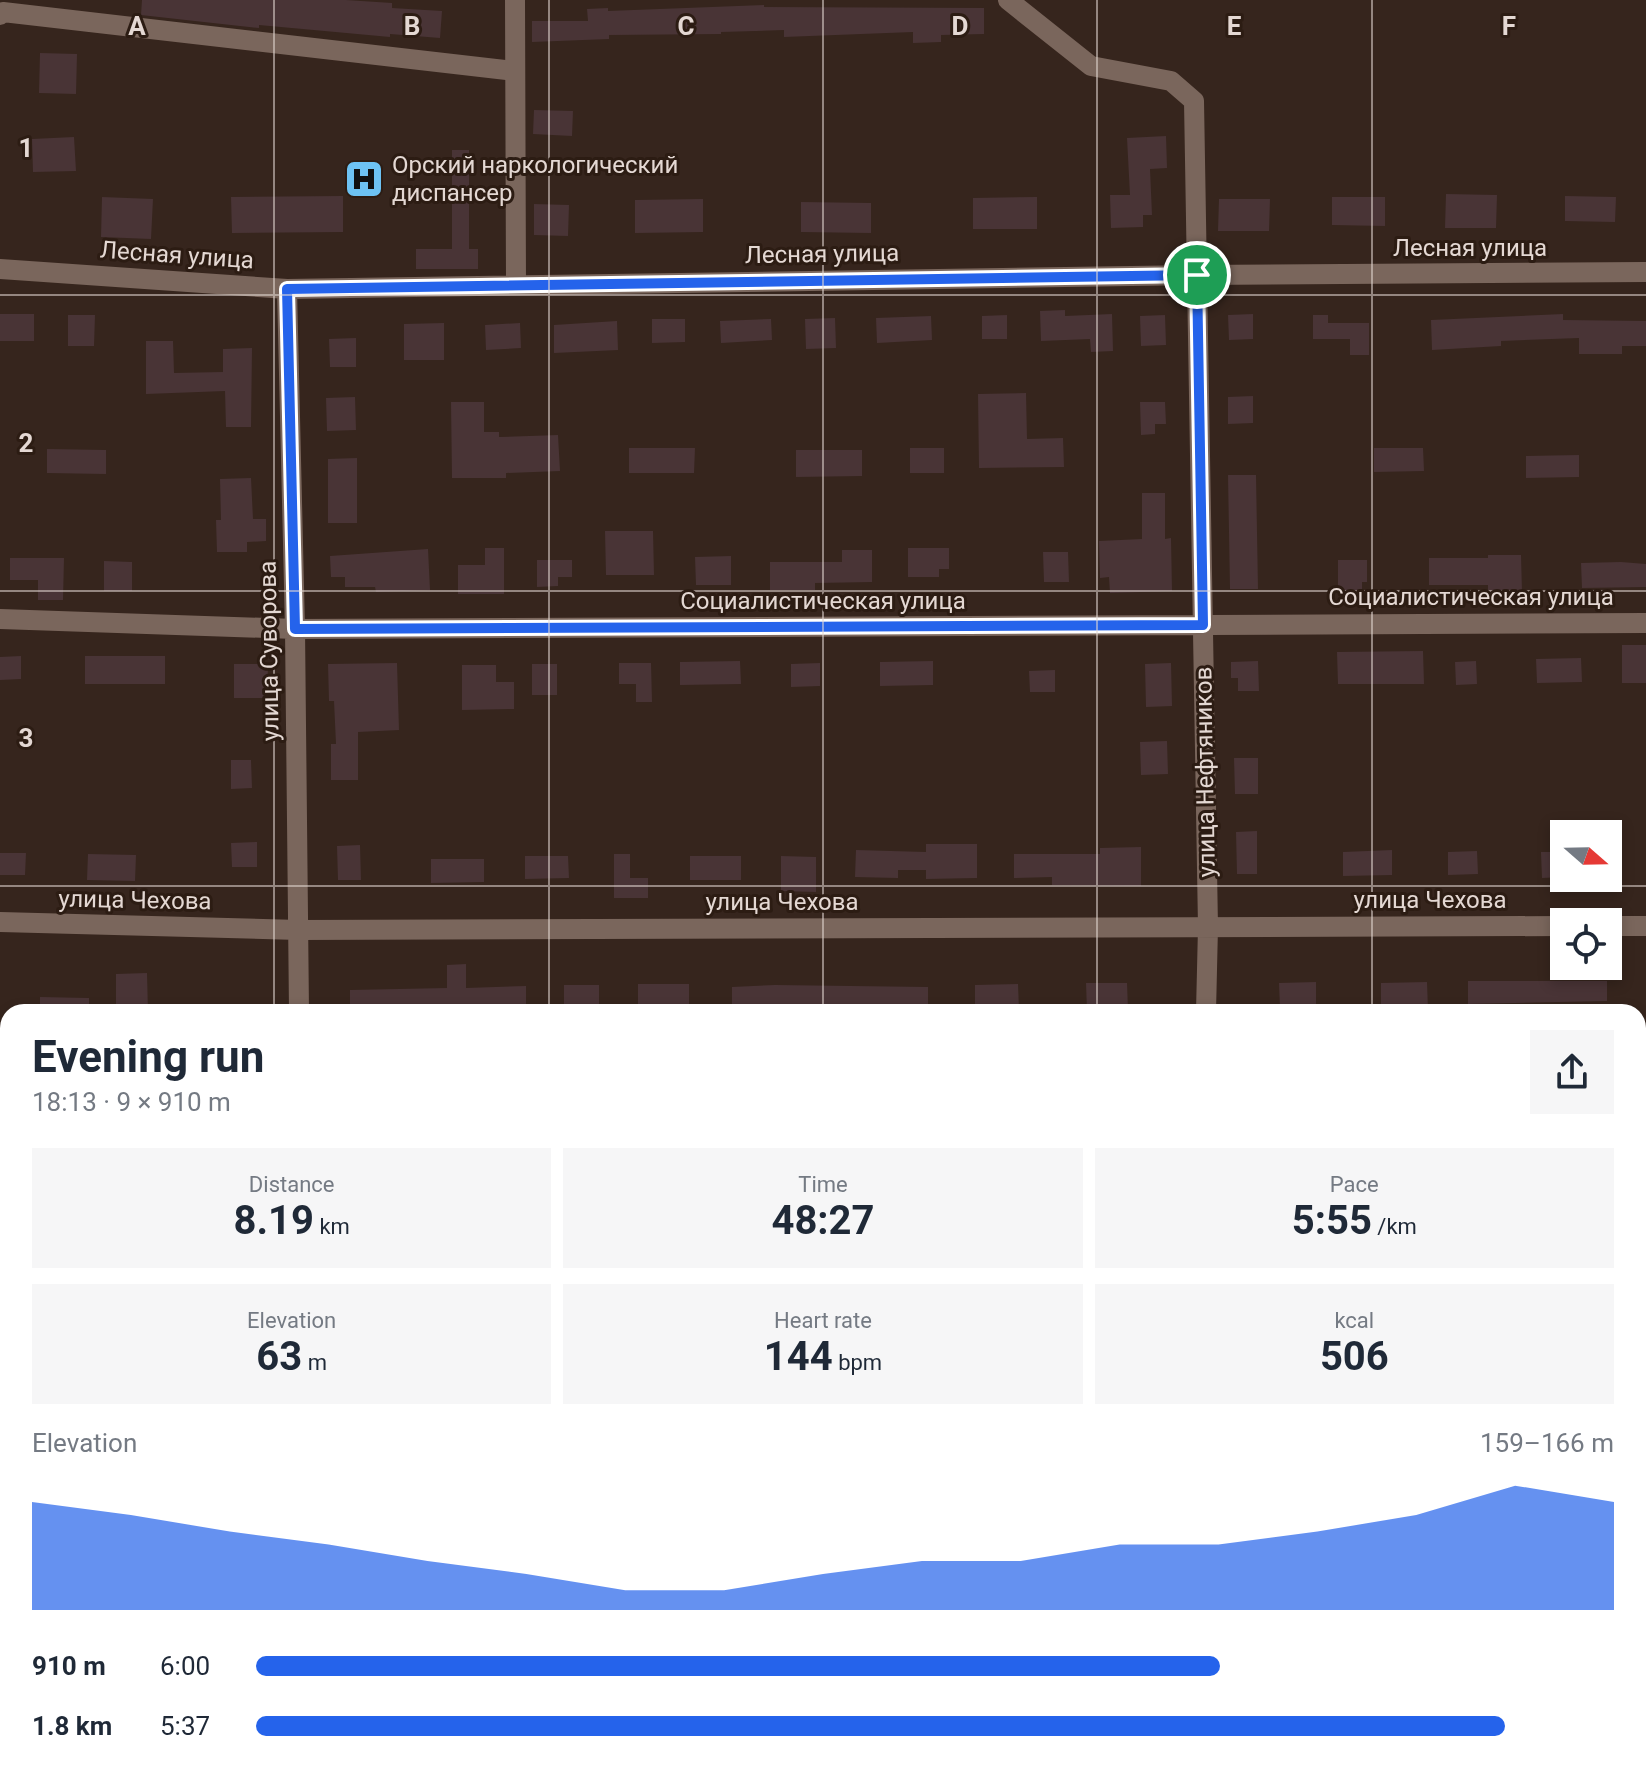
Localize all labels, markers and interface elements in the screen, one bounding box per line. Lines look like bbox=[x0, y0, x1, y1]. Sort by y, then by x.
text: A bbox=[128, 11, 146, 41]
text: B bbox=[404, 11, 420, 41]
text: C bbox=[677, 11, 695, 41]
text: D bbox=[952, 11, 968, 41]
text: E bbox=[1227, 11, 1242, 41]
text: F bbox=[1502, 11, 1516, 41]
text: 1 bbox=[19, 133, 33, 163]
place label: Орский наркологический диспансер bbox=[392, 151, 678, 207]
hospital icon: Орский наркологический диспансер bbox=[343, 158, 385, 200]
street label: Лесная улица bbox=[1393, 234, 1547, 262]
street label: Лесная улица bbox=[99, 236, 255, 274]
street label: Лесная улица bbox=[745, 239, 899, 269]
pin bbox=[1163, 241, 1231, 309]
icon: arrive bbox=[1175, 253, 1219, 297]
text: 2 bbox=[19, 428, 33, 458]
street label: улица Суворова bbox=[253, 561, 285, 741]
street label: Социалистическая улица bbox=[1328, 583, 1614, 611]
street label: Социалистическая улица bbox=[680, 587, 966, 615]
street label: улица Нефтяников bbox=[1189, 666, 1221, 878]
text: 3 bbox=[19, 723, 33, 753]
north arrow bbox=[1550, 820, 1622, 892]
map controls bbox=[1550, 820, 1622, 980]
street label: улица Чехова bbox=[58, 885, 212, 915]
street label: улица Чехова bbox=[1353, 886, 1507, 914]
street label: улица Чехова bbox=[705, 888, 859, 916]
button: locate bbox=[1550, 908, 1622, 980]
button: share bbox=[1530, 1030, 1614, 1114]
text: Evening run bbox=[32, 1031, 264, 1083]
text: 18:13 · 9 × 910 m bbox=[32, 1087, 231, 1117]
text: Distance bbox=[249, 1172, 334, 1197]
text: Time bbox=[798, 1172, 848, 1197]
text: Pace bbox=[1330, 1172, 1379, 1197]
text: 8.19 bbox=[233, 1197, 314, 1244]
text: 48:27 bbox=[771, 1197, 875, 1244]
text: 5:55 bbox=[1292, 1197, 1372, 1244]
text: km bbox=[314, 1214, 350, 1239]
text: /km bbox=[1372, 1214, 1417, 1239]
text: Elevation bbox=[247, 1308, 336, 1333]
text: Heart rate bbox=[774, 1308, 872, 1333]
text: kcal bbox=[1334, 1308, 1374, 1333]
text: 63 bbox=[256, 1333, 302, 1380]
text: 144 bbox=[764, 1333, 833, 1380]
text: 506 bbox=[1320, 1333, 1389, 1380]
text: m bbox=[302, 1350, 327, 1375]
text: bpm bbox=[833, 1350, 882, 1375]
text: Elevation bbox=[32, 1428, 137, 1458]
text: 159–166 m bbox=[1480, 1428, 1614, 1458]
text: 910 m bbox=[32, 1651, 106, 1681]
text: 6:00 bbox=[160, 1651, 210, 1681]
text: 1.8 km bbox=[32, 1711, 112, 1741]
text: 5:37 bbox=[160, 1711, 210, 1741]

